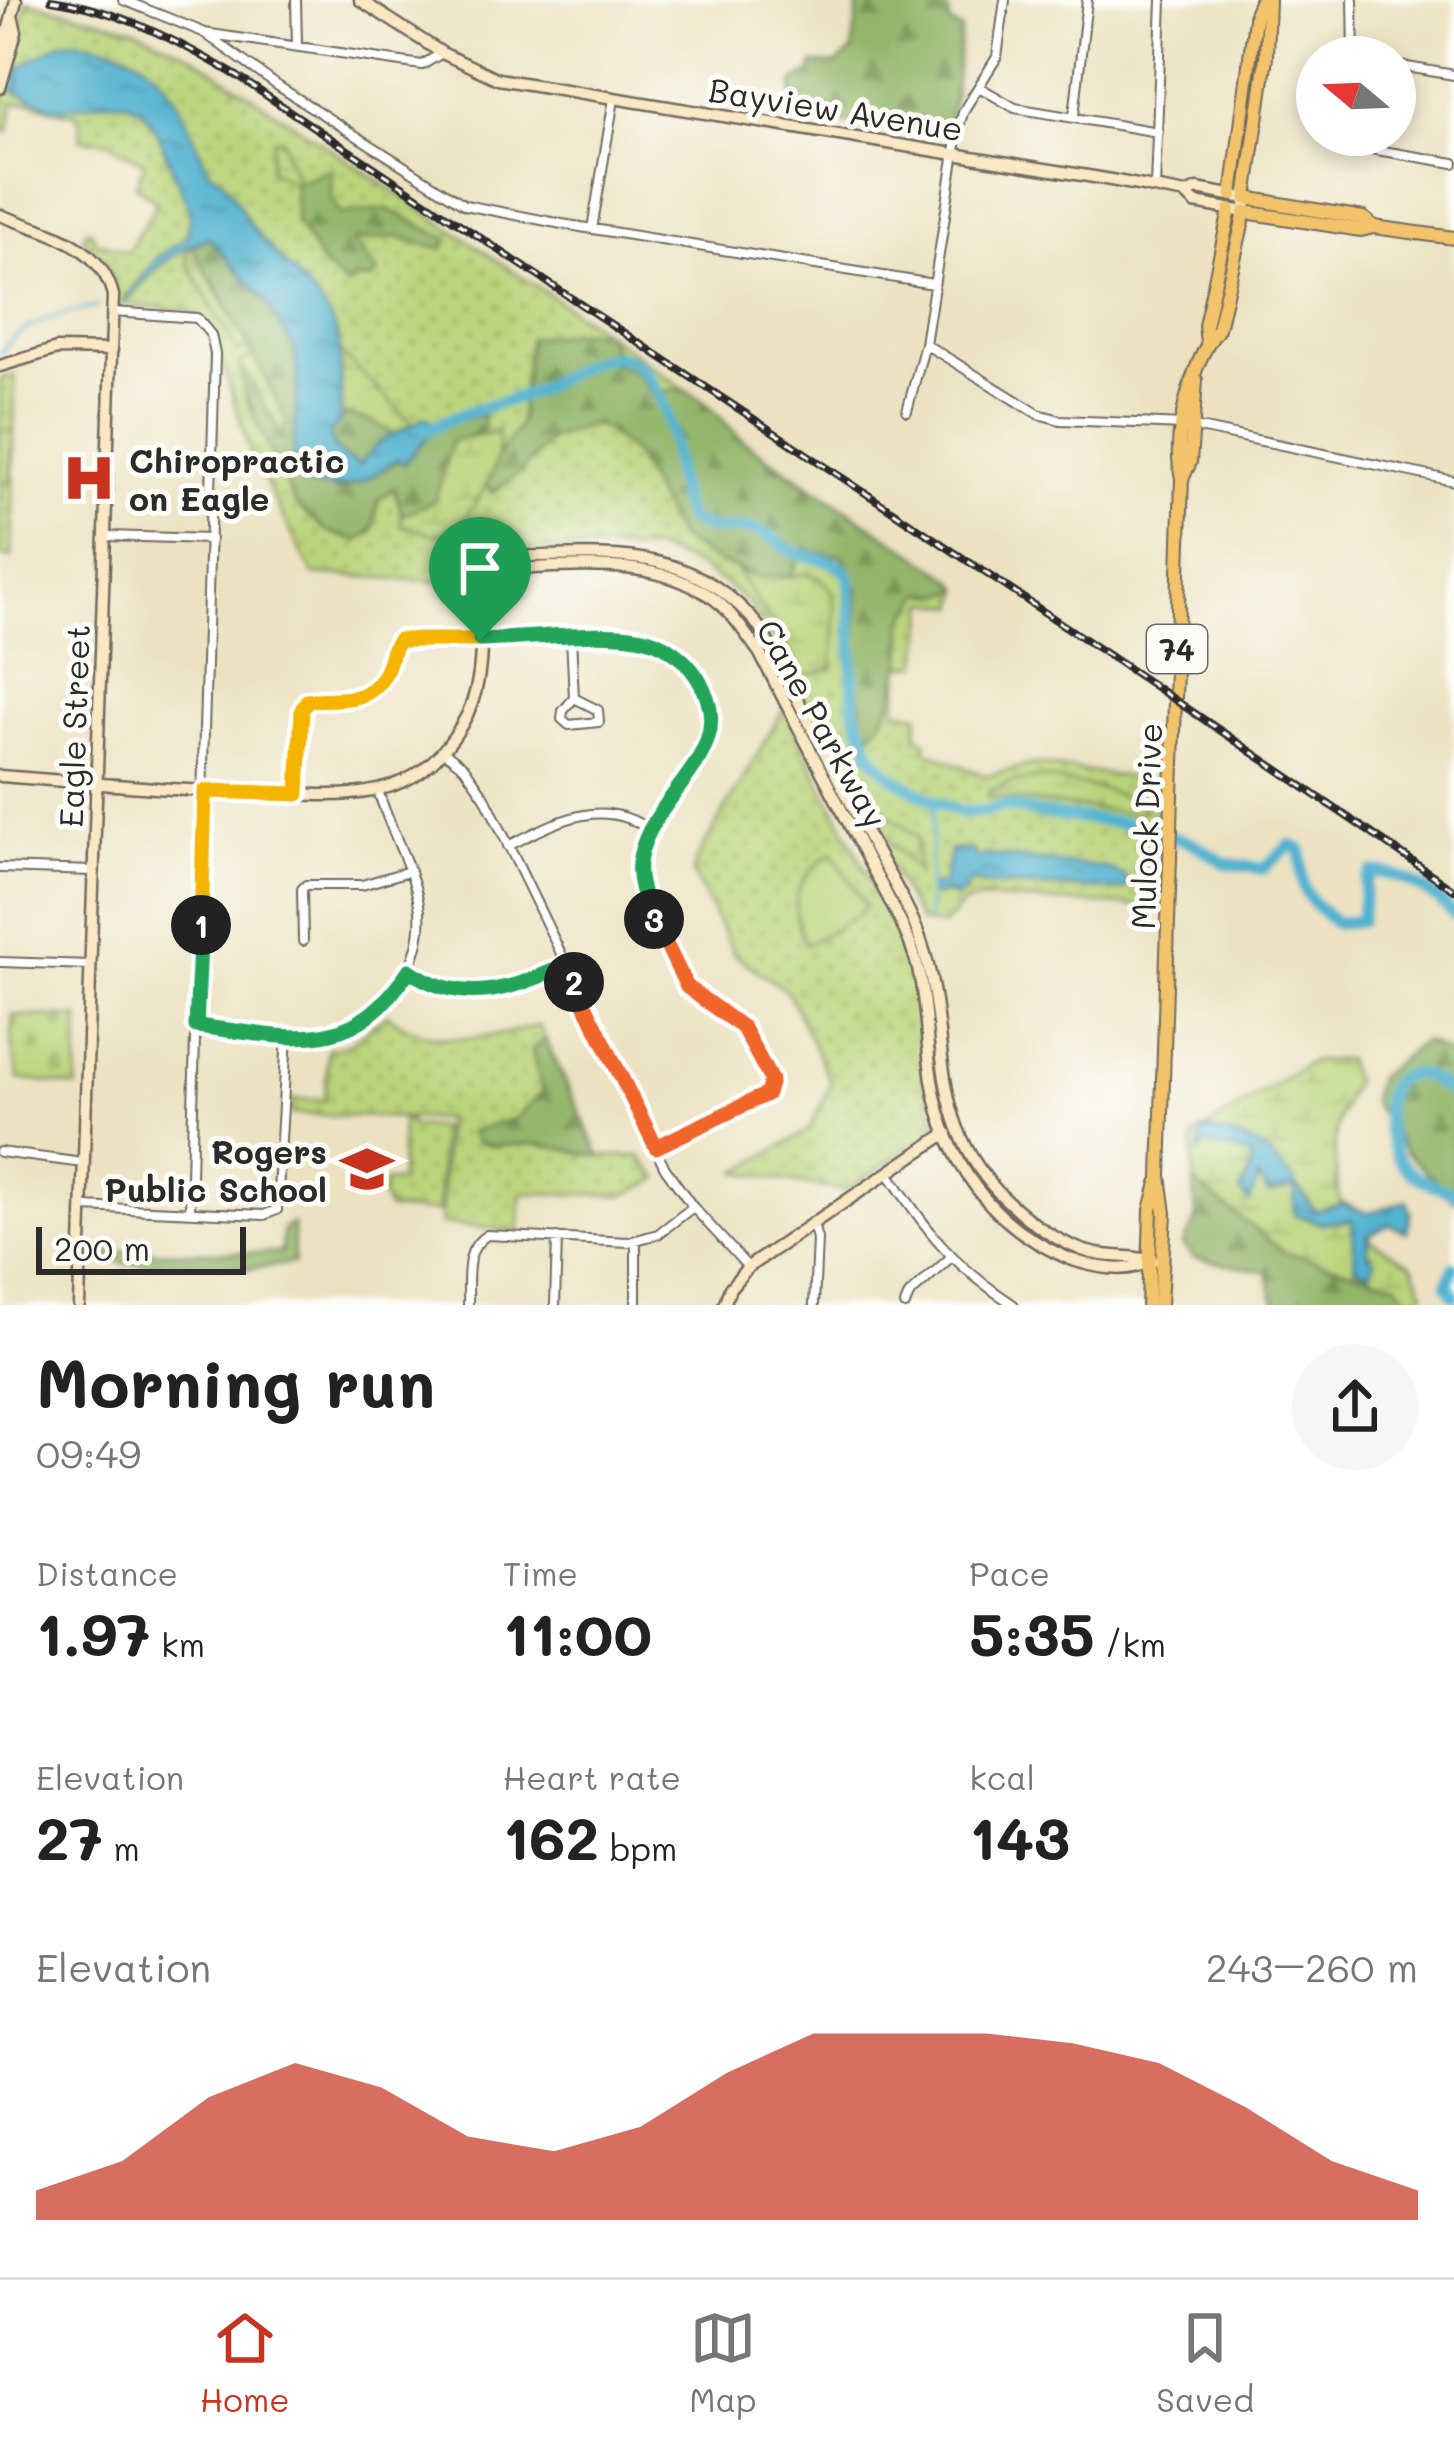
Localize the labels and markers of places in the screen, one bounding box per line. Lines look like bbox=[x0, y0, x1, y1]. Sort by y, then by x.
place label: Chiropractic on Eagle bbox=[129, 438, 345, 519]
hospital icon: Chiropractic on Eagle bbox=[60, 449, 118, 507]
pin bbox=[429, 517, 531, 640]
pin: 3 bbox=[624, 889, 684, 949]
pin: 1 bbox=[171, 895, 231, 955]
pin: 2 bbox=[544, 952, 604, 1012]
place label: Rogers Public School bbox=[104, 1129, 327, 1210]
school or university icon: Rogers Public School bbox=[338, 1140, 396, 1198]

